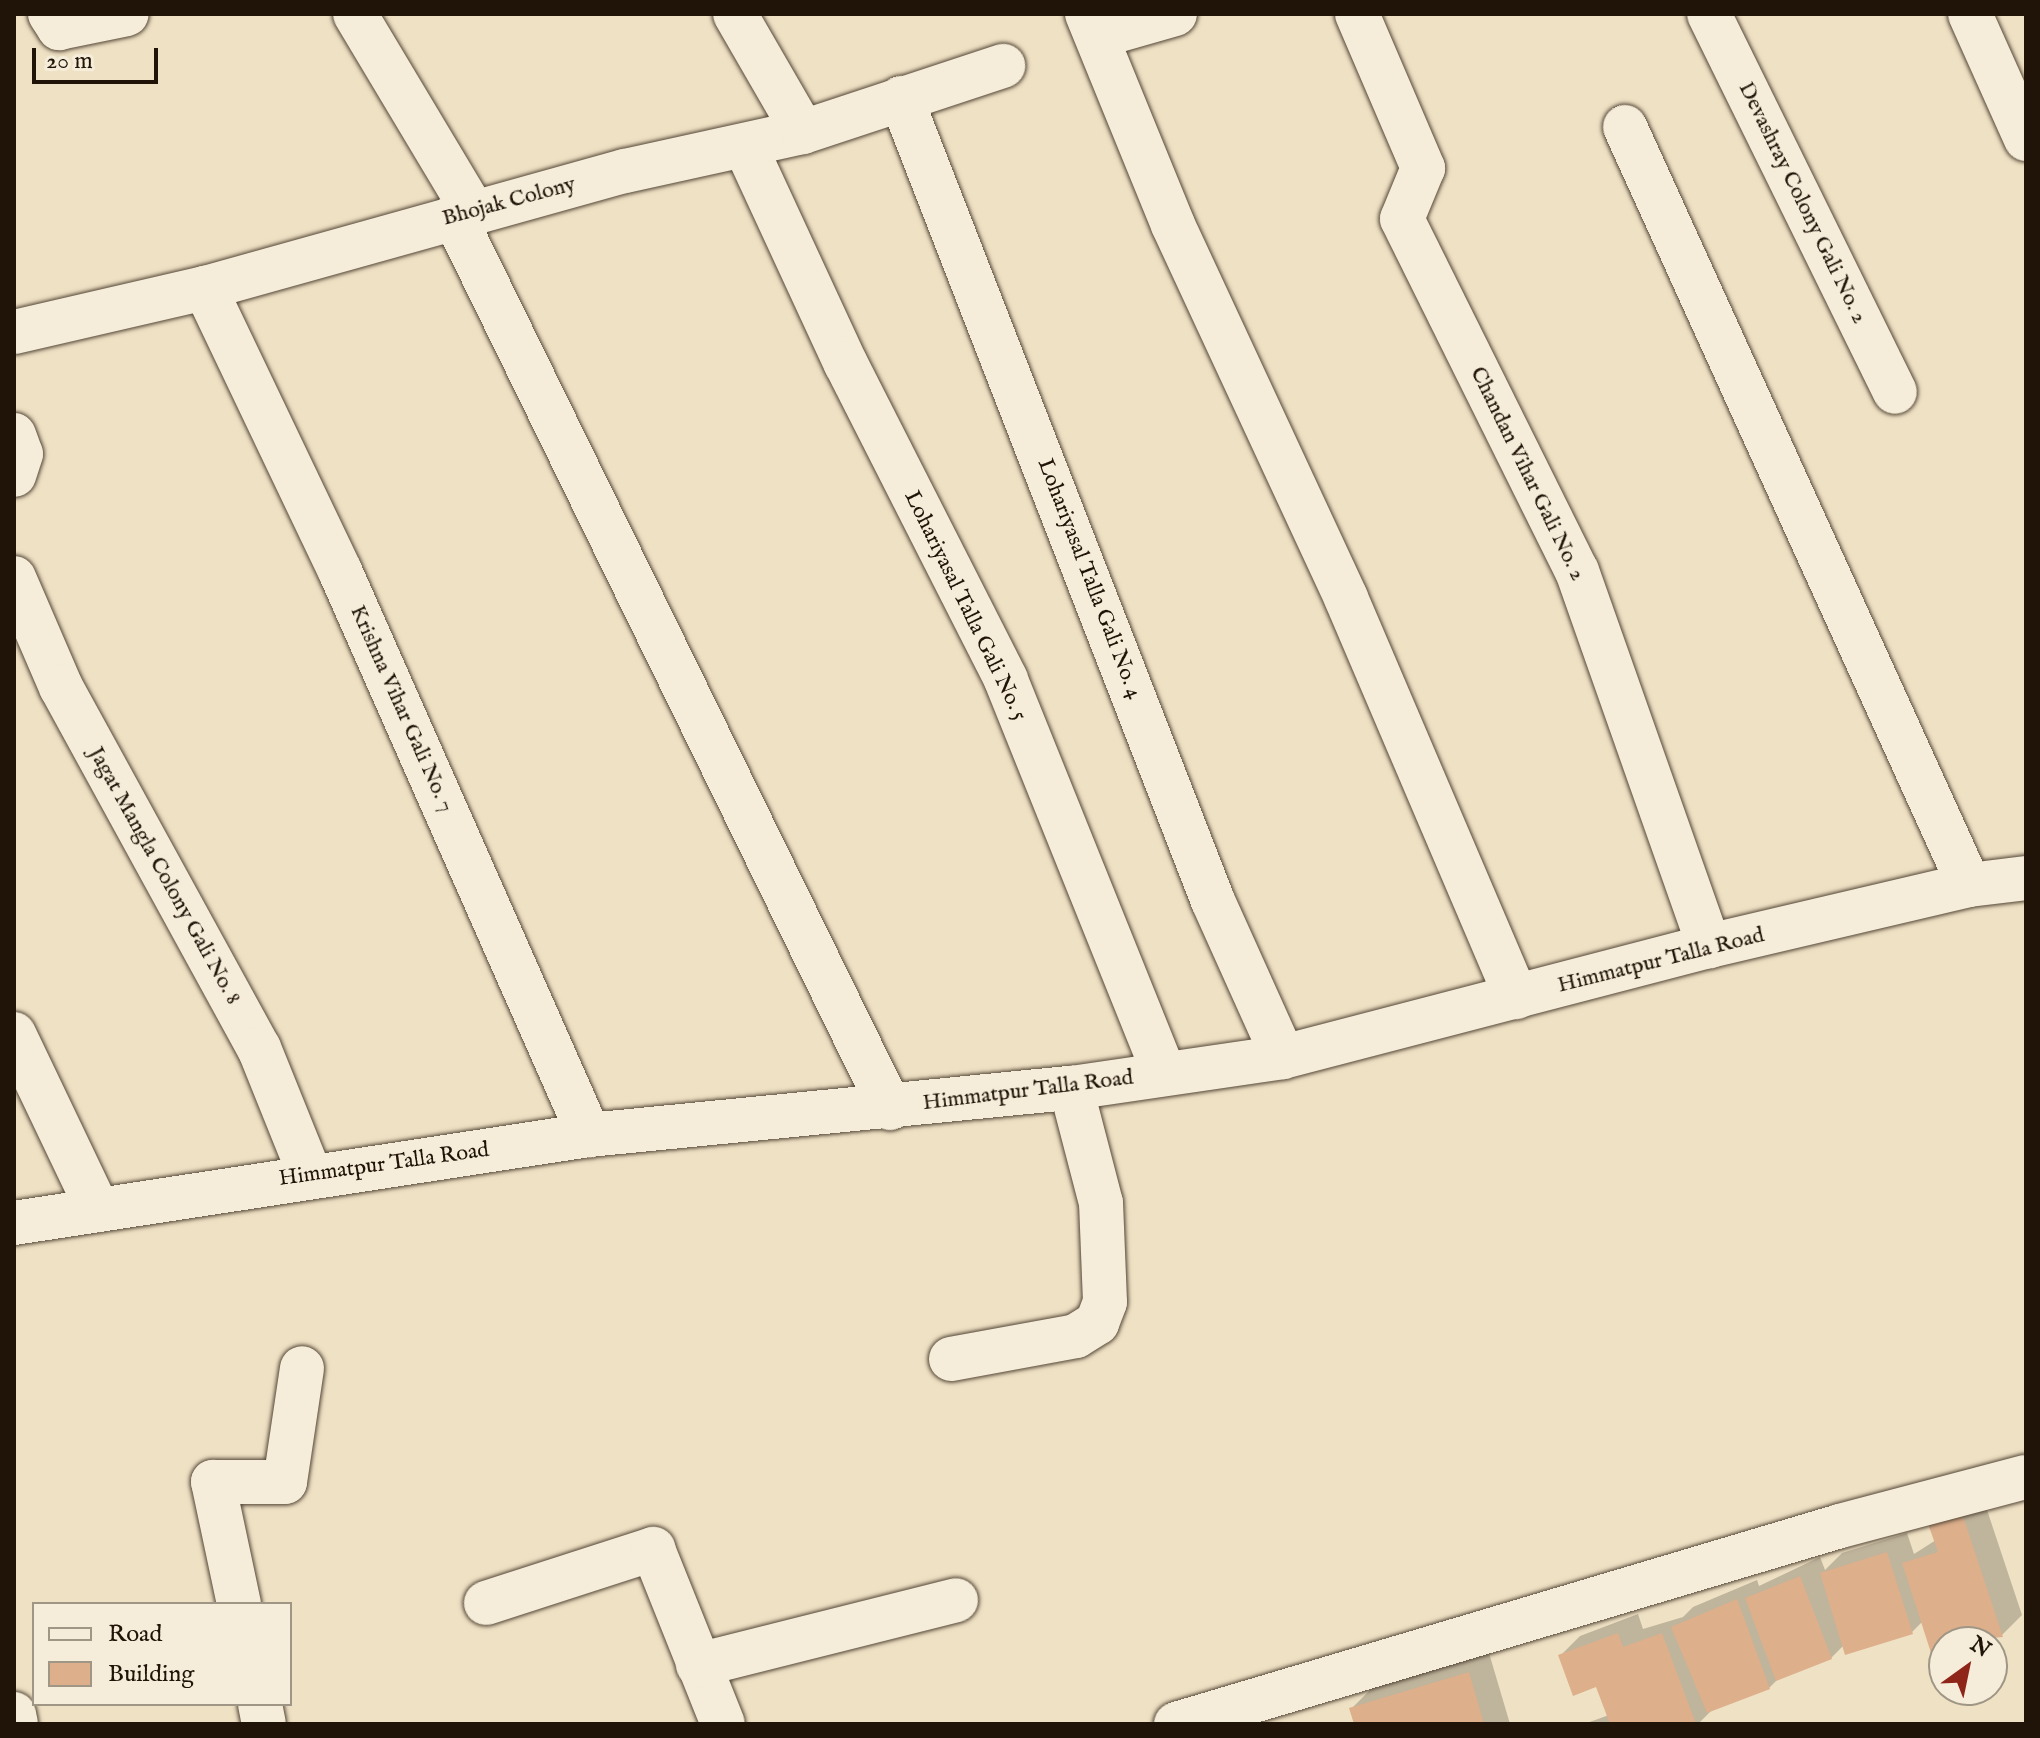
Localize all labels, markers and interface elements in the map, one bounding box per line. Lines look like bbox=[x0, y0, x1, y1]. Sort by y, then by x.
scale bar bbox=[36, 32, 162, 82]
text: 20 m bbox=[46, 46, 93, 77]
street label: Devashray Colony Gali No. 2 bbox=[1732, 78, 1872, 328]
street label: Bhojak Colony bbox=[439, 172, 579, 232]
street label: Chandan Vihar Gali No. 2 bbox=[1464, 363, 1590, 585]
street label: Lohariyasal Talla Gali No. 4 bbox=[1031, 455, 1147, 703]
street label: Lohariyasal Talla Gali No. 5 bbox=[898, 487, 1032, 725]
street label: Krishna Vihar Gali No. 7 bbox=[343, 602, 459, 816]
street label: Jagat Mangla Colony Gali No. 8 bbox=[82, 743, 246, 1009]
street label: Himmatpur Talla Road bbox=[1555, 923, 1767, 999]
street label: Himmatpur Talla Road bbox=[921, 1065, 1135, 1117]
street label: Himmatpur Talla Road bbox=[277, 1137, 491, 1193]
legend bbox=[32, 1602, 292, 1706]
text: Road bbox=[108, 1619, 162, 1650]
north arrow bbox=[1928, 1626, 2008, 1706]
text: N bbox=[1964, 1631, 1996, 1664]
text: Building bbox=[108, 1659, 194, 1690]

